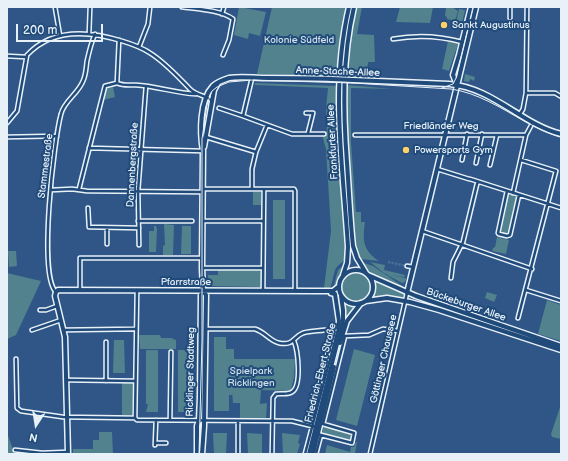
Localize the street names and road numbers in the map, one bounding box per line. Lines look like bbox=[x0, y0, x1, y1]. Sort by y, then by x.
street label: Anne-Stache-Allee bbox=[296, 65, 380, 79]
street label: Frankfurter Allee bbox=[325, 104, 341, 180]
street label: Friedländer Weg bbox=[403, 120, 479, 132]
street label: Dannenbergstraße bbox=[125, 122, 141, 208]
street label: Stammestraße bbox=[36, 133, 56, 199]
street label: Pfarrstraße bbox=[161, 276, 211, 288]
street label: Bückeburger Allee bbox=[425, 286, 507, 324]
street label: Göttinger Chaussee bbox=[368, 313, 400, 405]
street label: Friedrich-Ebert-Straße bbox=[303, 322, 339, 424]
street label: Ricklinger Stadtweg bbox=[184, 327, 198, 417]

